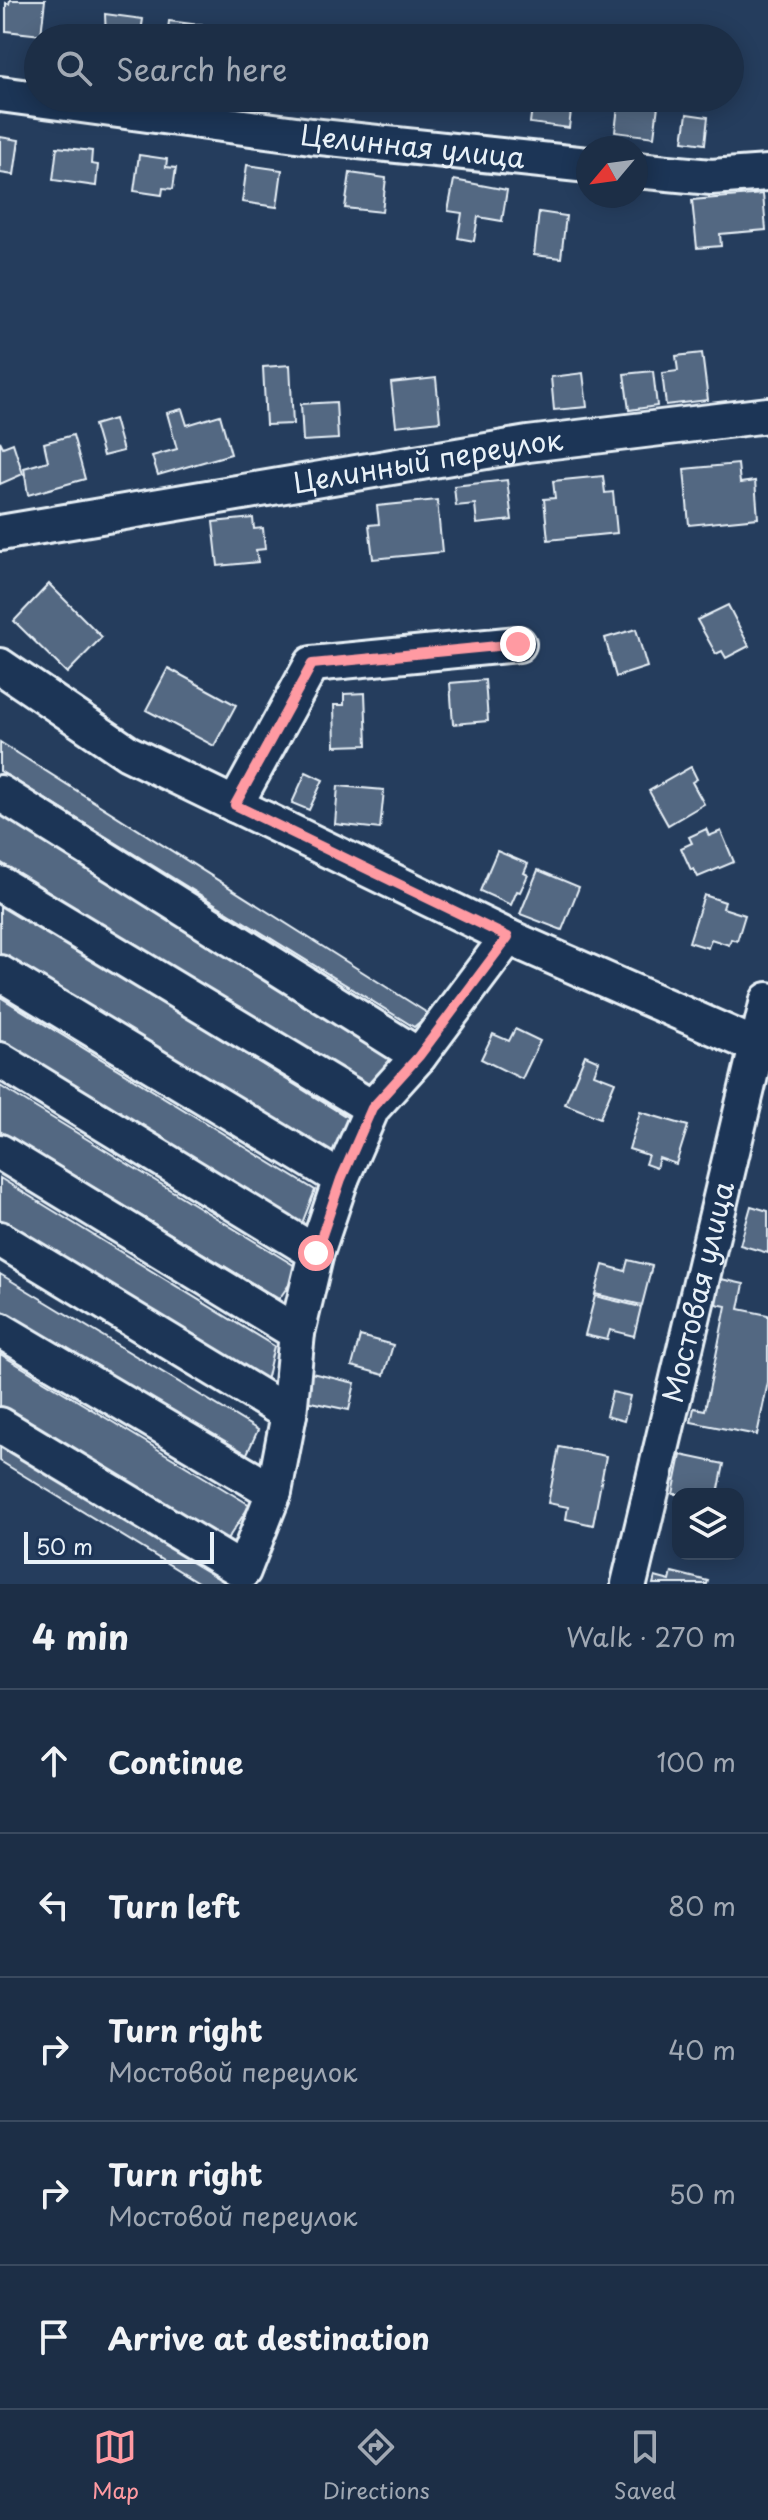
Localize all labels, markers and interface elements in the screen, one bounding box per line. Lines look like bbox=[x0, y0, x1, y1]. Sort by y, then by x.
search box bbox=[24, 24, 744, 112]
icon: search bbox=[52, 46, 96, 90]
text: Search here bbox=[116, 46, 288, 91]
street label: Целинная улица bbox=[298, 112, 528, 178]
north arrow bbox=[576, 136, 648, 208]
street label: Целинный переулок bbox=[290, 417, 565, 503]
route end bbox=[500, 626, 536, 662]
street label: Мостовая улица bbox=[650, 1176, 744, 1407]
route start bbox=[298, 1235, 334, 1271]
map controls bbox=[672, 1488, 744, 1560]
button: layers bbox=[672, 1488, 744, 1560]
scale bar bbox=[24, 1528, 214, 1564]
text: 50 m bbox=[36, 1529, 93, 1562]
text: 4 min bbox=[32, 1610, 129, 1662]
text: Walk · 270 m bbox=[566, 1617, 736, 1656]
icon: ahead bbox=[32, 1739, 76, 1783]
text: Continue bbox=[108, 1739, 243, 1784]
text: 100 m bbox=[656, 1742, 736, 1781]
icon: left bbox=[32, 1883, 76, 1927]
text: Turn left bbox=[108, 1883, 240, 1928]
text: 80 m bbox=[668, 1886, 736, 1925]
text: Turn right bbox=[108, 2007, 263, 2052]
icon: right bbox=[32, 2027, 76, 2071]
text: 40 m bbox=[668, 2030, 736, 2069]
text: Мостовой переулок bbox=[108, 2052, 358, 2091]
text: Turn right bbox=[108, 2151, 263, 2196]
icon: right bbox=[32, 2171, 76, 2215]
text: 50 m bbox=[669, 2174, 736, 2213]
text: Мостовой переулок bbox=[108, 2196, 358, 2235]
icon: arrive bbox=[32, 2315, 76, 2359]
text: Arrive at destination bbox=[108, 2315, 430, 2360]
tab: Map bbox=[92, 2425, 139, 2506]
tab: Directions bbox=[323, 2425, 430, 2506]
tab: Saved bbox=[614, 2425, 676, 2506]

